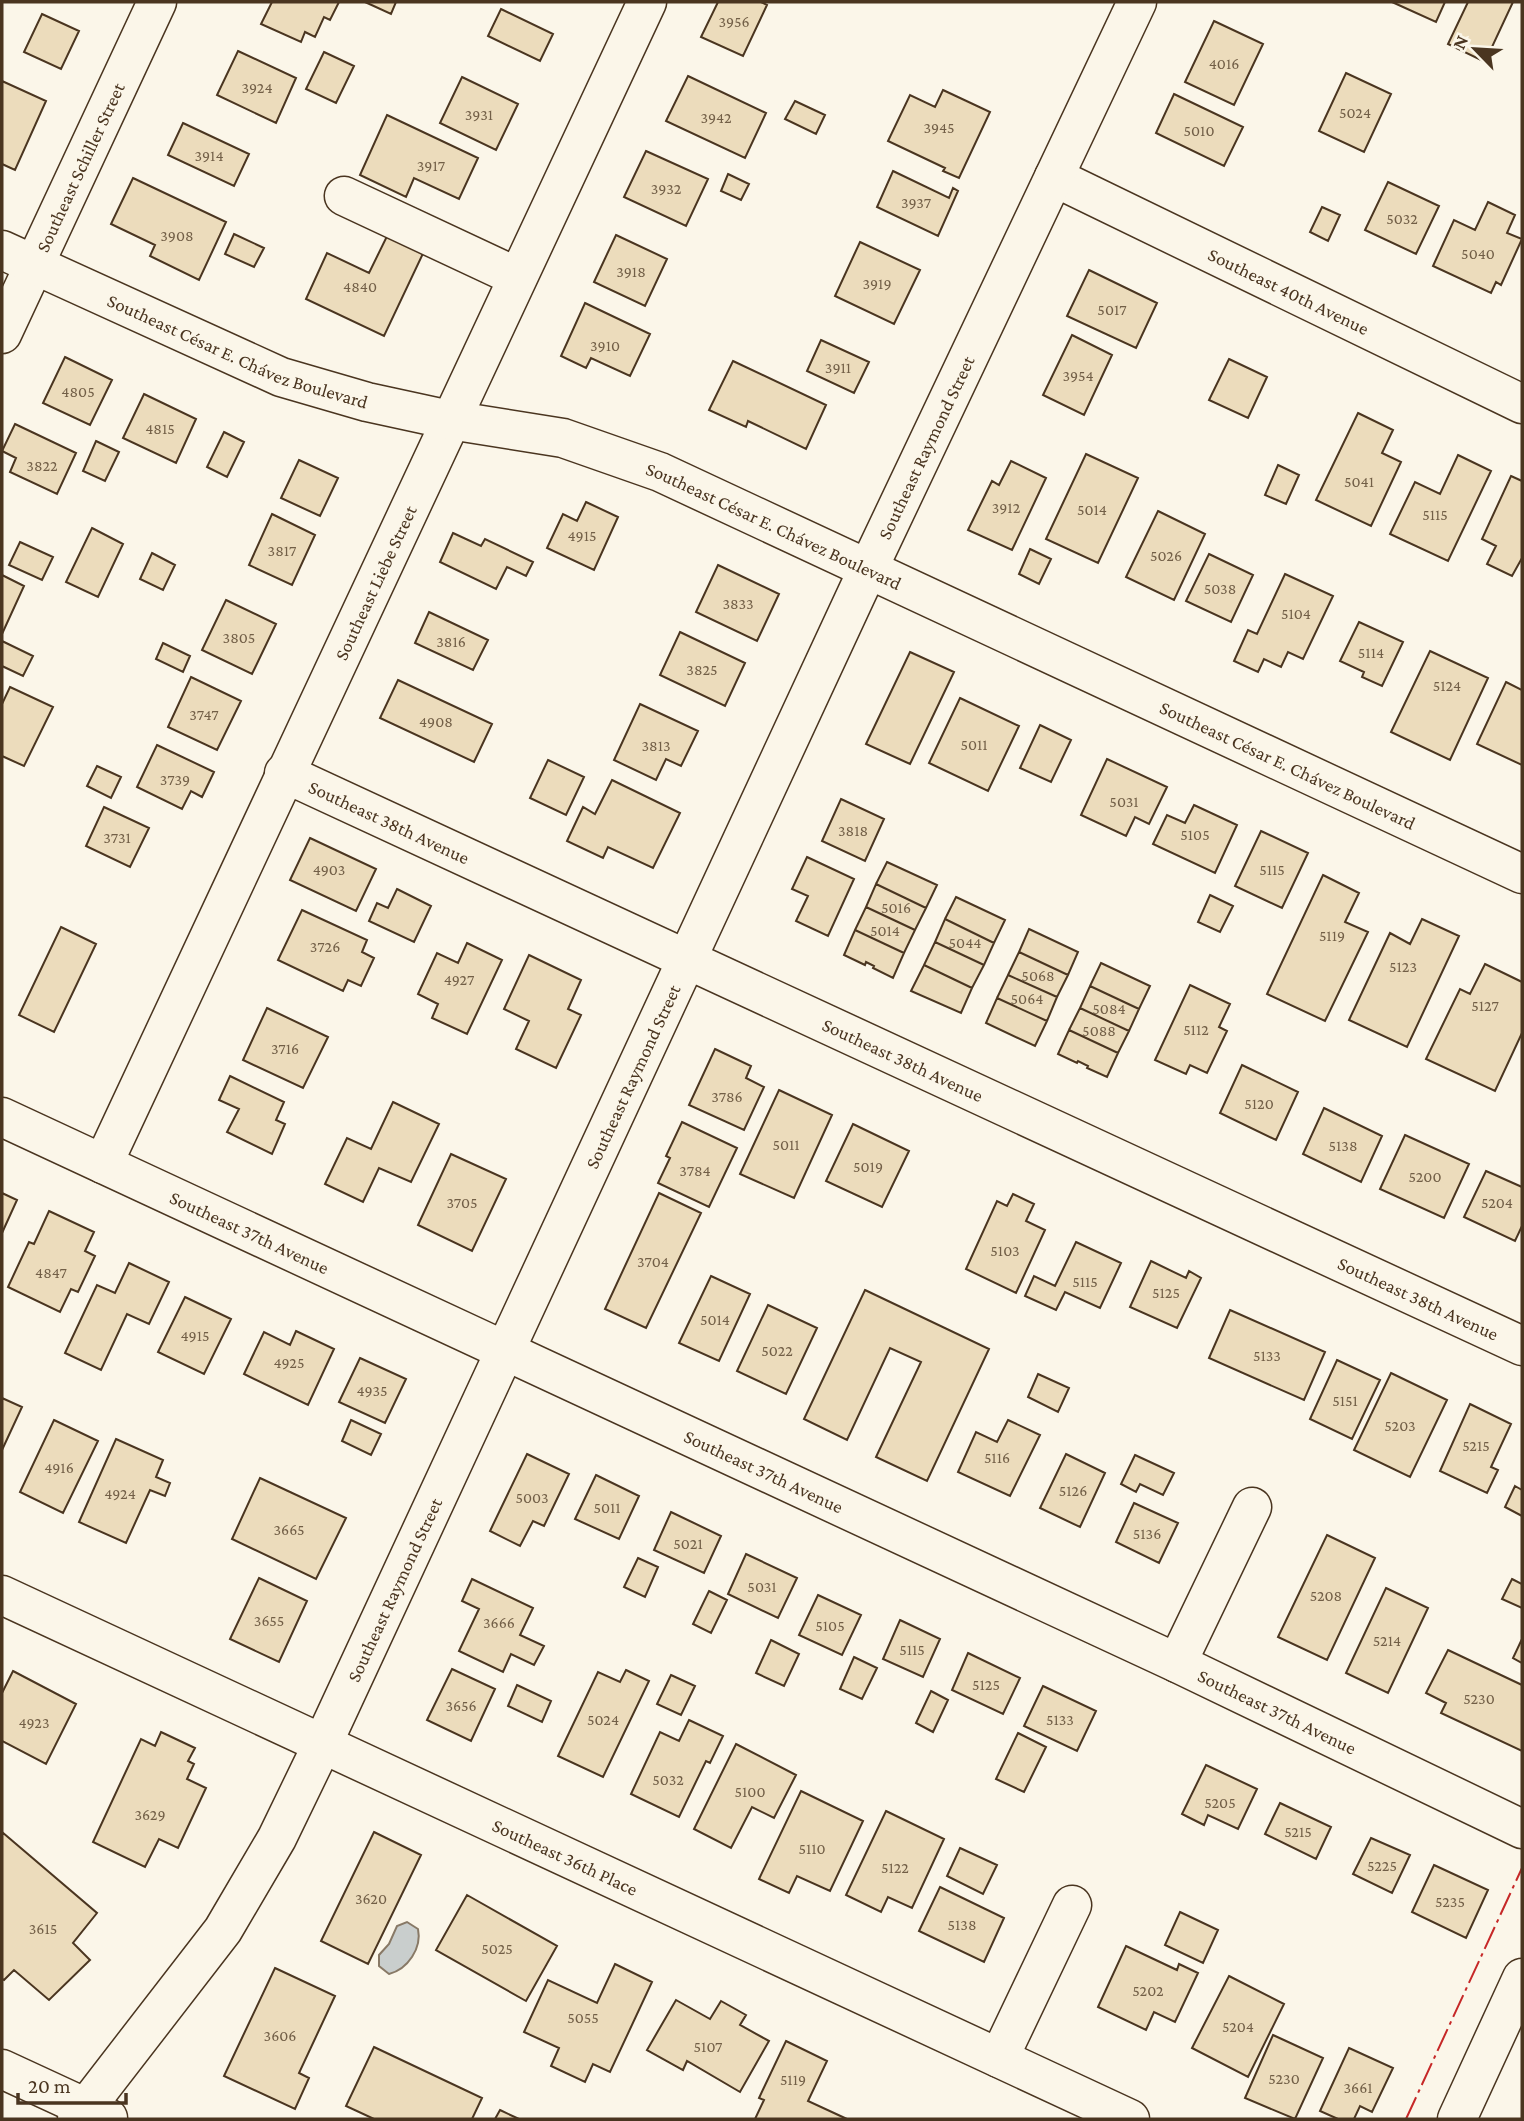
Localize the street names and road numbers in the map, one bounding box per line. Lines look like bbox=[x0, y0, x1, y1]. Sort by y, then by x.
street label: Southeast Schiller Street bbox=[32, 79, 129, 256]
street label: Southeast 40th Avenue bbox=[1205, 244, 1372, 339]
street label: Southeast César E. Chávez Boulevard bbox=[104, 289, 370, 413]
street label: Southeast Raymond Street bbox=[874, 352, 979, 543]
street label: Southeast César E. Chávez Boulevard bbox=[643, 458, 905, 594]
street label: Southeast Liebe Street bbox=[330, 501, 421, 663]
street label: Southeast César E. Chávez Boulevard bbox=[1157, 697, 1419, 834]
street label: Southeast 38th Avenue bbox=[305, 776, 473, 868]
street label: Southeast Raymond Street bbox=[581, 981, 685, 1172]
street label: Southeast 38th Avenue bbox=[819, 1014, 986, 1106]
street label: Southeast 37th Avenue bbox=[166, 1187, 332, 1278]
street label: Southeast 38th Avenue bbox=[1335, 1252, 1502, 1345]
street label: Southeast 37th Avenue bbox=[681, 1425, 846, 1517]
street label: Southeast Raymond Street bbox=[343, 1494, 447, 1685]
street label: Southeast 37th Avenue bbox=[1195, 1665, 1360, 1759]
street label: Southeast 36th Place bbox=[489, 1814, 641, 1900]

